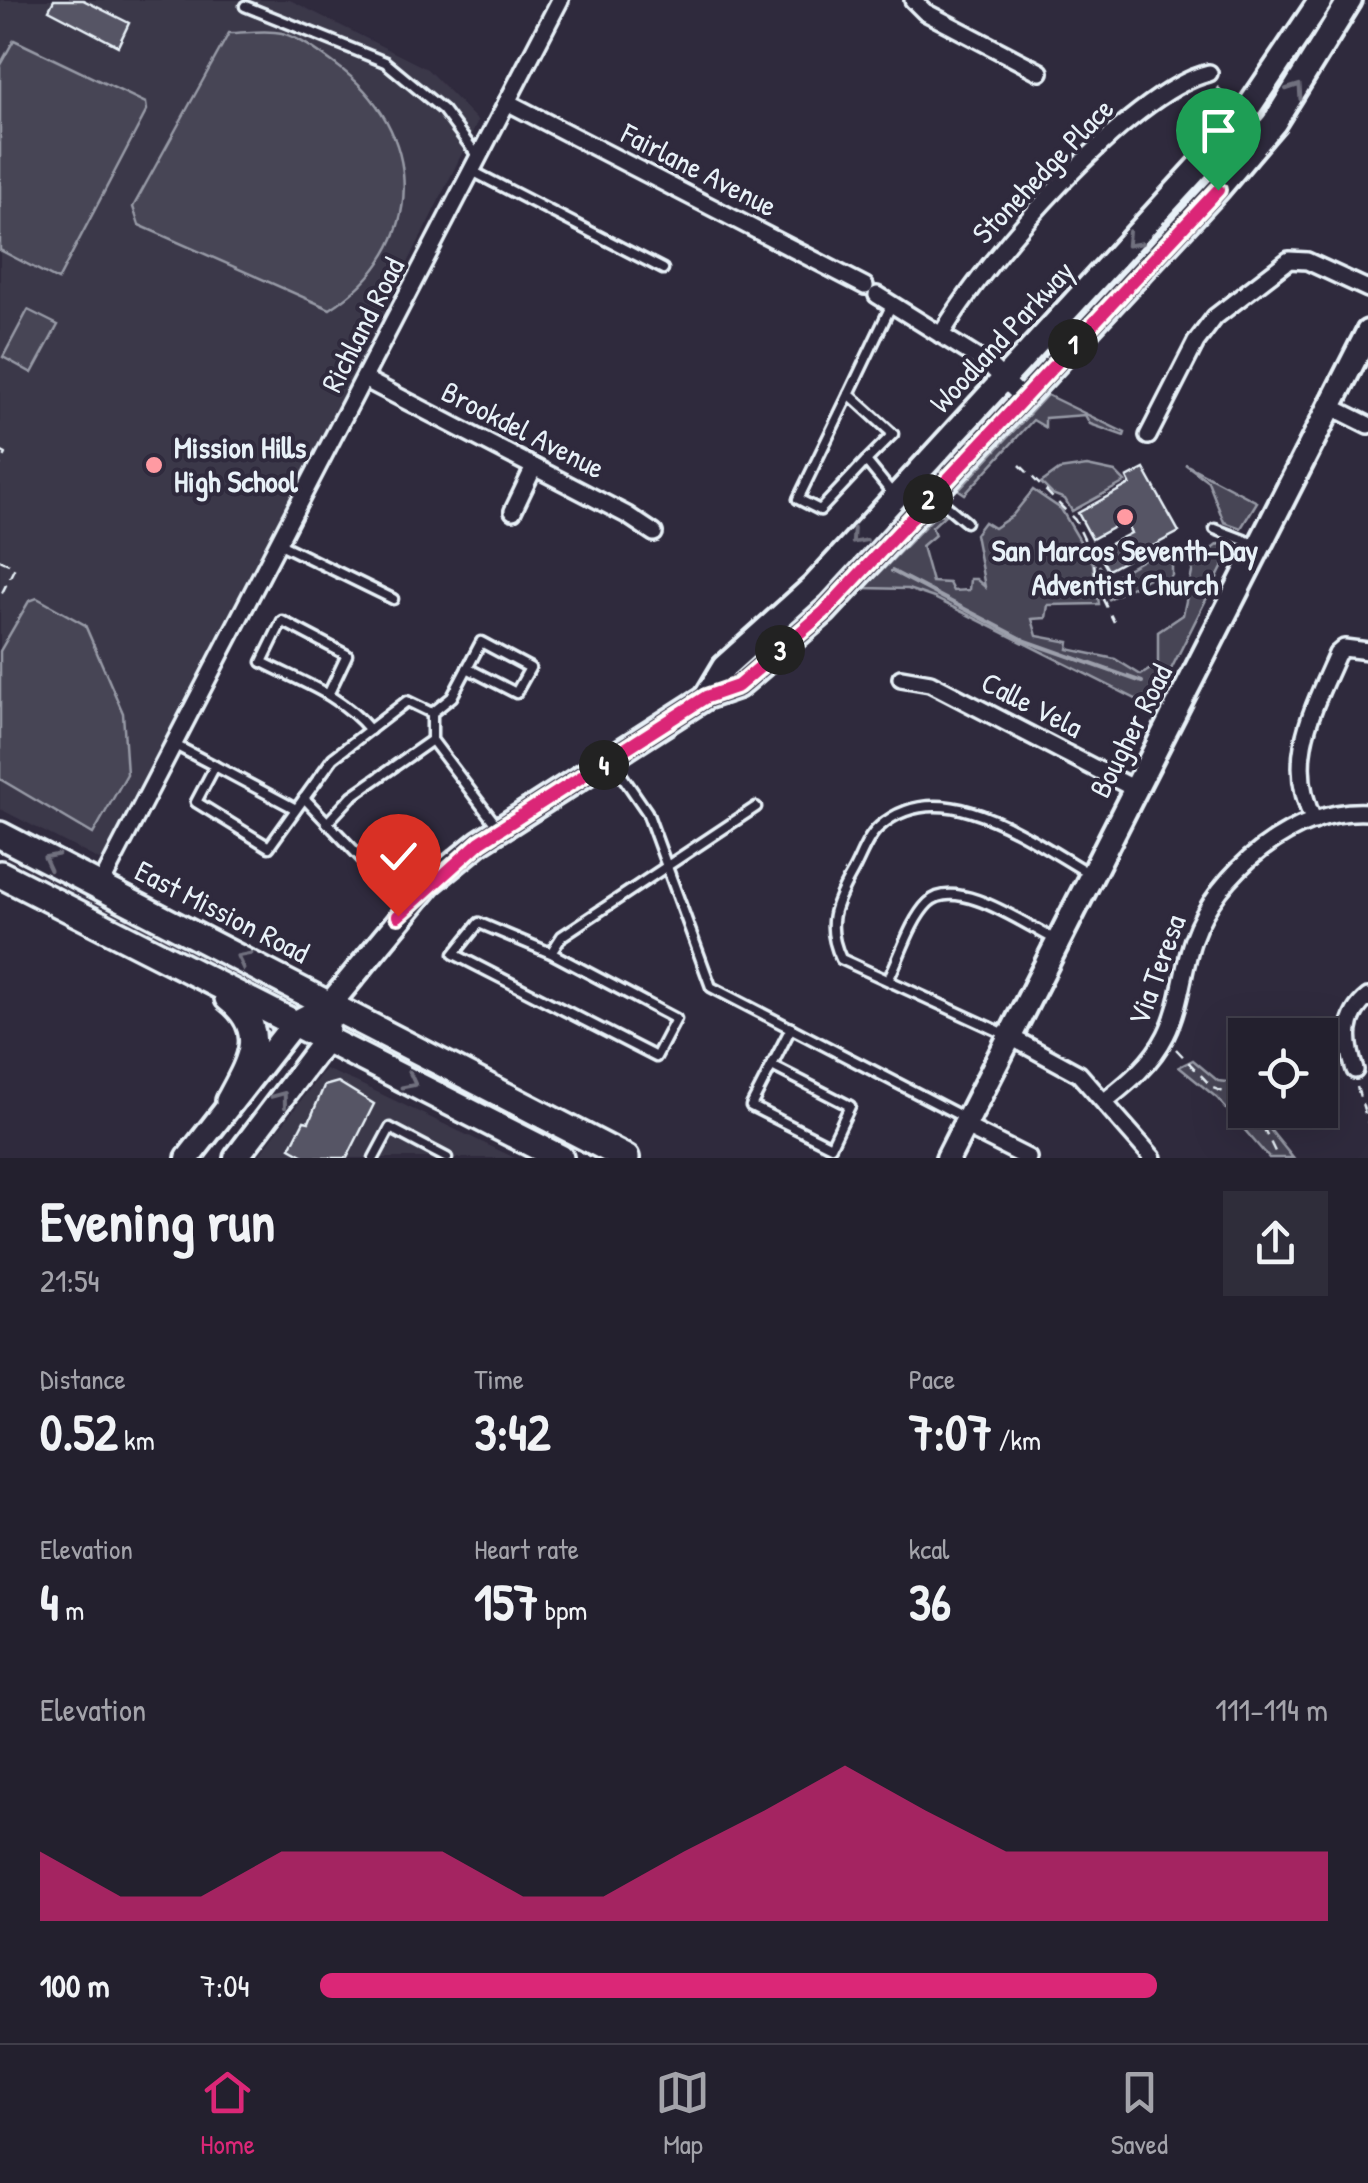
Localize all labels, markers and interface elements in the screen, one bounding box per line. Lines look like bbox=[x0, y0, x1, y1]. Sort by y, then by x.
one-way arrow bbox=[1284, 83, 1303, 101]
pin bbox=[1176, 88, 1261, 191]
street label: Stonehedge Place bbox=[963, 89, 1122, 252]
icon: arrive bbox=[1191, 103, 1246, 158]
street label: Fairlane Avenue bbox=[614, 112, 784, 225]
one-way arrow bbox=[1126, 229, 1144, 248]
street label: Richland Road bbox=[311, 250, 413, 399]
street label: Woodland Parkway bbox=[920, 251, 1082, 421]
pin: 1 bbox=[1048, 319, 1098, 369]
text: 1 bbox=[1068, 325, 1078, 363]
street label: Brookdel Avenue bbox=[435, 371, 612, 487]
place label: Mission Hills High School bbox=[174, 427, 307, 502]
marker: Mission Hills High School bbox=[143, 454, 165, 476]
pin: 2 bbox=[903, 474, 953, 524]
text: 2 bbox=[921, 480, 935, 518]
marker: San Marcos Seventh-Day Adventist Church bbox=[1114, 506, 1136, 528]
one-way arrow bbox=[851, 526, 869, 545]
place label: San Marcos Seventh-Day Adventist Church bbox=[992, 530, 1258, 604]
pin: 3 bbox=[755, 625, 805, 675]
text: 3 bbox=[774, 631, 786, 669]
street label: Bougher Road bbox=[1079, 657, 1181, 804]
street label: Calle Vela bbox=[975, 662, 1090, 747]
pin: 4 bbox=[579, 740, 629, 790]
text: 4 bbox=[599, 746, 609, 784]
pin bbox=[356, 814, 441, 917]
icon: check bbox=[371, 829, 426, 884]
street label: East Mission Road bbox=[129, 850, 316, 972]
one-way arrow bbox=[43, 853, 61, 872]
street label: Via Teresa bbox=[1118, 909, 1195, 1031]
one-way arrow bbox=[236, 952, 254, 971]
map controls bbox=[1228, 1018, 1338, 1128]
button: locate bbox=[1228, 1018, 1338, 1128]
one-way arrow bbox=[399, 1070, 417, 1089]
one-way arrow bbox=[269, 1091, 287, 1109]
text: Evening run bbox=[40, 1184, 275, 1258]
button: share bbox=[1223, 1191, 1328, 1296]
text: 21:54 bbox=[40, 1259, 100, 1302]
text: Distance bbox=[40, 1360, 126, 1398]
text: Time bbox=[474, 1360, 524, 1398]
text: Pace bbox=[909, 1360, 955, 1398]
text: 0.52 bbox=[40, 1398, 118, 1466]
text: 3:42 bbox=[474, 1398, 550, 1466]
text: 7:07 bbox=[909, 1398, 992, 1466]
text: km bbox=[118, 1421, 155, 1459]
text: /km bbox=[992, 1421, 1041, 1459]
text: Elevation bbox=[40, 1530, 133, 1568]
text: Heart rate bbox=[474, 1530, 579, 1568]
text: kcal bbox=[909, 1530, 950, 1568]
text: 4 bbox=[40, 1568, 59, 1636]
text: 157 bbox=[474, 1568, 538, 1636]
text: 36 bbox=[909, 1568, 951, 1636]
text: m bbox=[59, 1591, 84, 1629]
text: bpm bbox=[538, 1591, 587, 1629]
text: Elevation bbox=[40, 1688, 146, 1731]
text: 111–114 m bbox=[1215, 1688, 1328, 1731]
text: 100 m bbox=[40, 1964, 109, 2007]
text: 7:04 bbox=[200, 1964, 250, 2007]
tab: Home bbox=[200, 2065, 255, 2163]
tab: Map bbox=[655, 2065, 710, 2163]
tab: Saved bbox=[1111, 2065, 1168, 2163]

